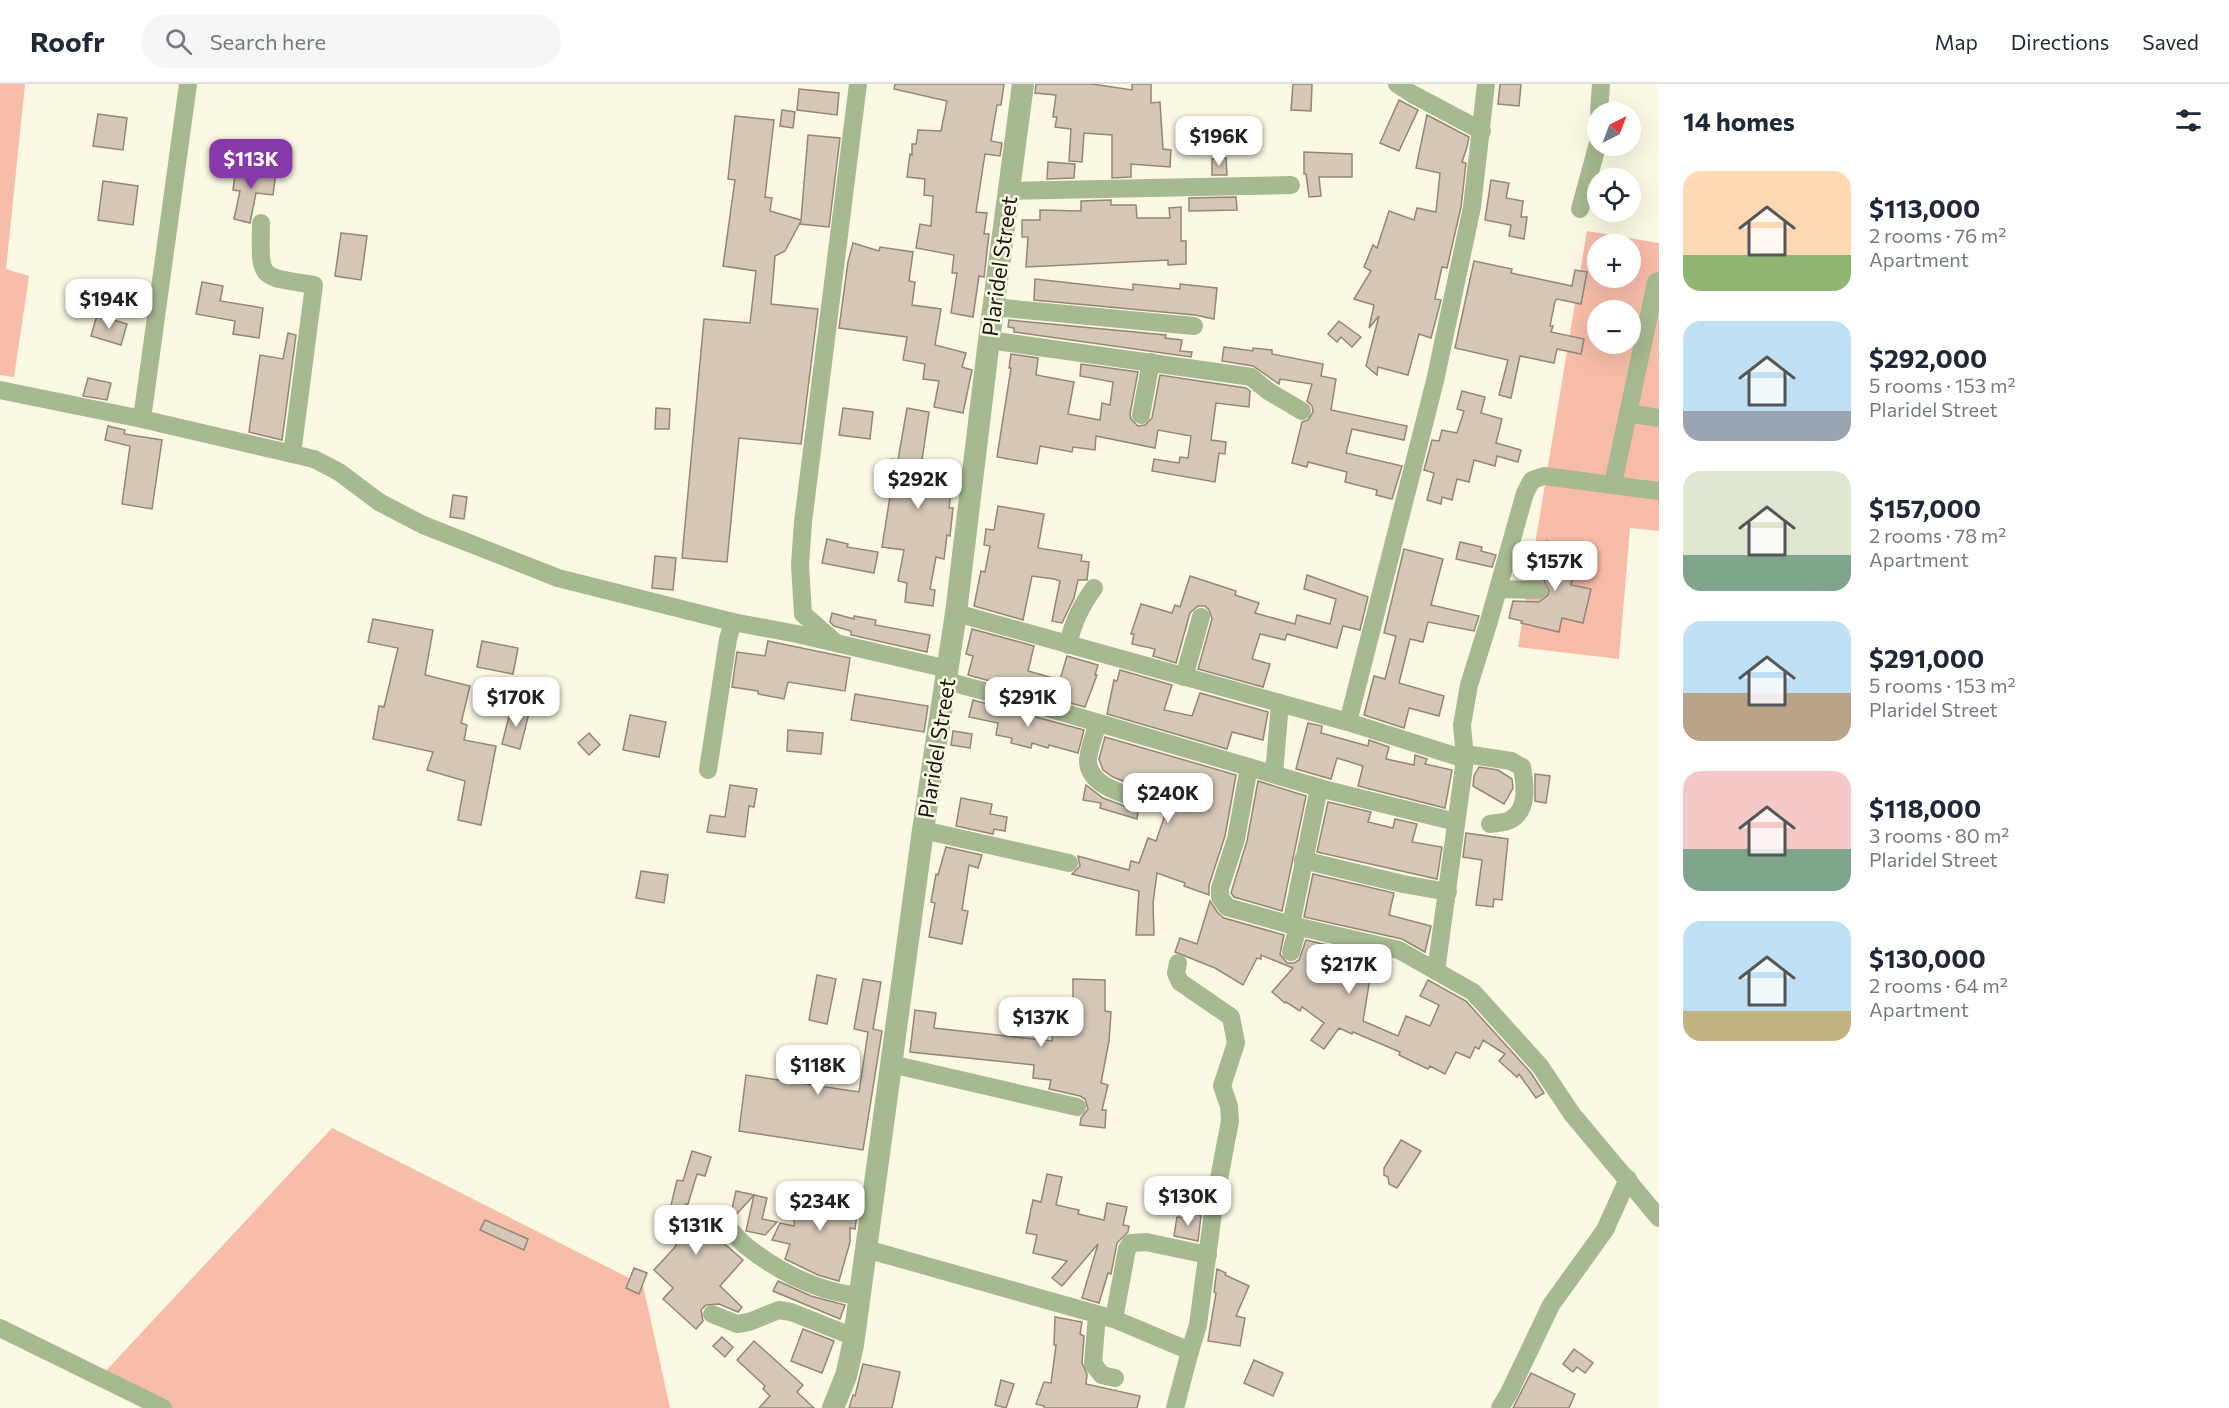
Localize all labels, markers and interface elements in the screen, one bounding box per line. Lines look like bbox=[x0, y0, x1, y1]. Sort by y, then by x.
search box bbox=[141, 14, 561, 68]
text: Roofr bbox=[30, 24, 105, 58]
icon: search bbox=[162, 25, 195, 58]
text: Search here bbox=[210, 28, 326, 55]
text: Map bbox=[1935, 29, 1978, 54]
text: Directions bbox=[2011, 29, 2109, 54]
text: Saved bbox=[2142, 29, 2199, 54]
north arrow bbox=[1587, 102, 1641, 156]
map controls bbox=[1587, 102, 1641, 354]
icon: filters bbox=[2172, 104, 2205, 137]
text: 14 homes bbox=[1683, 105, 1795, 136]
pin: $196K bbox=[1177, 116, 1261, 167]
text: $196K bbox=[1189, 123, 1249, 147]
pin: $113K bbox=[209, 139, 293, 190]
text: $113K bbox=[223, 146, 279, 170]
button: locate bbox=[1587, 168, 1641, 222]
text: $113,000 bbox=[1869, 192, 1980, 223]
street label: Plaridel Street bbox=[976, 194, 1022, 338]
icon: home bbox=[1731, 195, 1803, 267]
text: 2 rooms · 76 m² bbox=[1869, 223, 2006, 247]
button: + bbox=[1587, 234, 1641, 288]
text: Apartment bbox=[1869, 247, 1969, 271]
pin: $194K bbox=[67, 279, 151, 330]
text: $194K bbox=[79, 286, 139, 310]
button: − bbox=[1587, 300, 1641, 354]
text: $292,000 bbox=[1869, 342, 1987, 373]
icon: home bbox=[1731, 345, 1803, 417]
text: 5 rooms · 153 m² bbox=[1869, 373, 2016, 397]
text: Plaridel Street bbox=[1869, 397, 1998, 421]
pin: $292K bbox=[876, 459, 960, 510]
text: $292K bbox=[888, 466, 948, 490]
text: $157,000 bbox=[1869, 492, 1981, 523]
icon: home bbox=[1731, 495, 1803, 567]
text: 2 rooms · 78 m² bbox=[1869, 523, 2006, 547]
pin: $157K bbox=[1513, 541, 1597, 592]
text: Apartment bbox=[1869, 547, 1969, 571]
text: $157K bbox=[1526, 548, 1584, 572]
text: $291,000 bbox=[1869, 642, 1984, 673]
icon: home bbox=[1731, 645, 1803, 717]
text: 5 rooms · 153 m² bbox=[1869, 673, 2016, 697]
street label: Plaridel Street bbox=[912, 676, 960, 820]
pin: $170K bbox=[474, 677, 558, 728]
pin: $291K bbox=[986, 677, 1070, 728]
text: $170K bbox=[487, 684, 545, 708]
text: $291K bbox=[999, 684, 1057, 708]
text: Plaridel Street bbox=[1869, 697, 1998, 721]
pin: $240K bbox=[1126, 773, 1210, 824]
text: $240K bbox=[1137, 780, 1199, 804]
text: $118,000 bbox=[1869, 792, 1981, 823]
icon: home bbox=[1731, 795, 1803, 867]
text: 3 rooms · 80 m² bbox=[1869, 823, 2009, 847]
text: Plaridel Street bbox=[1869, 847, 1998, 871]
text: $130,000 bbox=[1869, 942, 1986, 973]
pin: $217K bbox=[1307, 944, 1391, 995]
icon: home bbox=[1731, 945, 1803, 1017]
text: $217K bbox=[1321, 951, 1377, 975]
text: 2 rooms · 64 m² bbox=[1869, 973, 2008, 997]
pin: $137K bbox=[999, 997, 1083, 1048]
text: Apartment bbox=[1869, 997, 1969, 1021]
text: $137K bbox=[1013, 1004, 1069, 1028]
pin: $118K bbox=[776, 1045, 860, 1096]
text: $118K bbox=[790, 1052, 846, 1076]
pin: $130K bbox=[1146, 1176, 1230, 1227]
pin: $234K bbox=[778, 1181, 862, 1232]
text: $130K bbox=[1158, 1183, 1218, 1207]
text: $234K bbox=[790, 1188, 850, 1212]
pin: $131K bbox=[654, 1205, 738, 1256]
text: $131K bbox=[668, 1212, 724, 1236]

